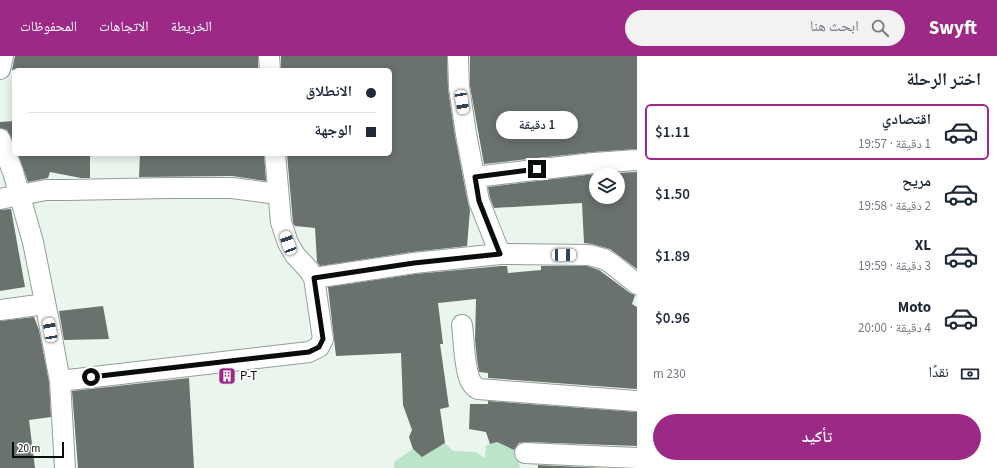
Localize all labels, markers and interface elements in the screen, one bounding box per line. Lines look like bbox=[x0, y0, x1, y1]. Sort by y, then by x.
search box bbox=[625, 10, 905, 46]
text: Swyft bbox=[929, 15, 977, 42]
text: ابحث هنا bbox=[810, 16, 859, 37]
text: المحفوظات bbox=[20, 17, 77, 37]
text: الاتجاهات bbox=[99, 17, 149, 37]
text: الخريطة bbox=[171, 17, 212, 37]
icon: search bbox=[869, 17, 891, 39]
text: اختر الرحلة bbox=[906, 67, 981, 92]
text: الانطلاق bbox=[306, 81, 352, 102]
car bbox=[454, 89, 470, 115]
text: اقتصادي bbox=[882, 109, 931, 130]
callout: 1 دقيقة bbox=[496, 111, 578, 139]
icon: car bbox=[943, 114, 979, 150]
text: 1 دقيقة bbox=[519, 116, 555, 134]
text: الوجهة bbox=[314, 120, 352, 141]
text: $1.11 bbox=[655, 122, 690, 143]
text: 1 دقيقة · 19:57 bbox=[858, 135, 931, 153]
route end bbox=[528, 160, 546, 178]
map controls bbox=[589, 168, 625, 204]
button: layers bbox=[589, 168, 625, 204]
text: مريح bbox=[902, 171, 931, 192]
icon: car bbox=[943, 176, 979, 212]
text: $1.50 bbox=[655, 184, 690, 205]
text: 2 دقيقة · 19:58 bbox=[858, 197, 931, 215]
car bbox=[278, 230, 298, 256]
text: XL bbox=[915, 235, 931, 256]
icon: car bbox=[943, 238, 979, 274]
text: $1.89 bbox=[655, 246, 690, 267]
car bbox=[552, 249, 576, 261]
text: 3 دقيقة · 19:59 bbox=[858, 257, 931, 275]
text: Moto bbox=[898, 297, 931, 318]
icon: car bbox=[943, 300, 979, 336]
text: $0.96 bbox=[655, 308, 690, 329]
car bbox=[42, 317, 58, 343]
text: 4 دقيقة · 20:00 bbox=[858, 319, 931, 337]
text: نقدًا bbox=[928, 362, 949, 383]
icon: cash bbox=[959, 363, 981, 385]
text: 230 m bbox=[653, 365, 686, 383]
building icon: P-T bbox=[217, 366, 237, 386]
place label: P-T bbox=[240, 367, 257, 385]
route start bbox=[82, 368, 100, 386]
button: تأكيد bbox=[653, 414, 981, 460]
scale bar bbox=[12, 440, 64, 459]
text: 20 m bbox=[18, 441, 40, 456]

